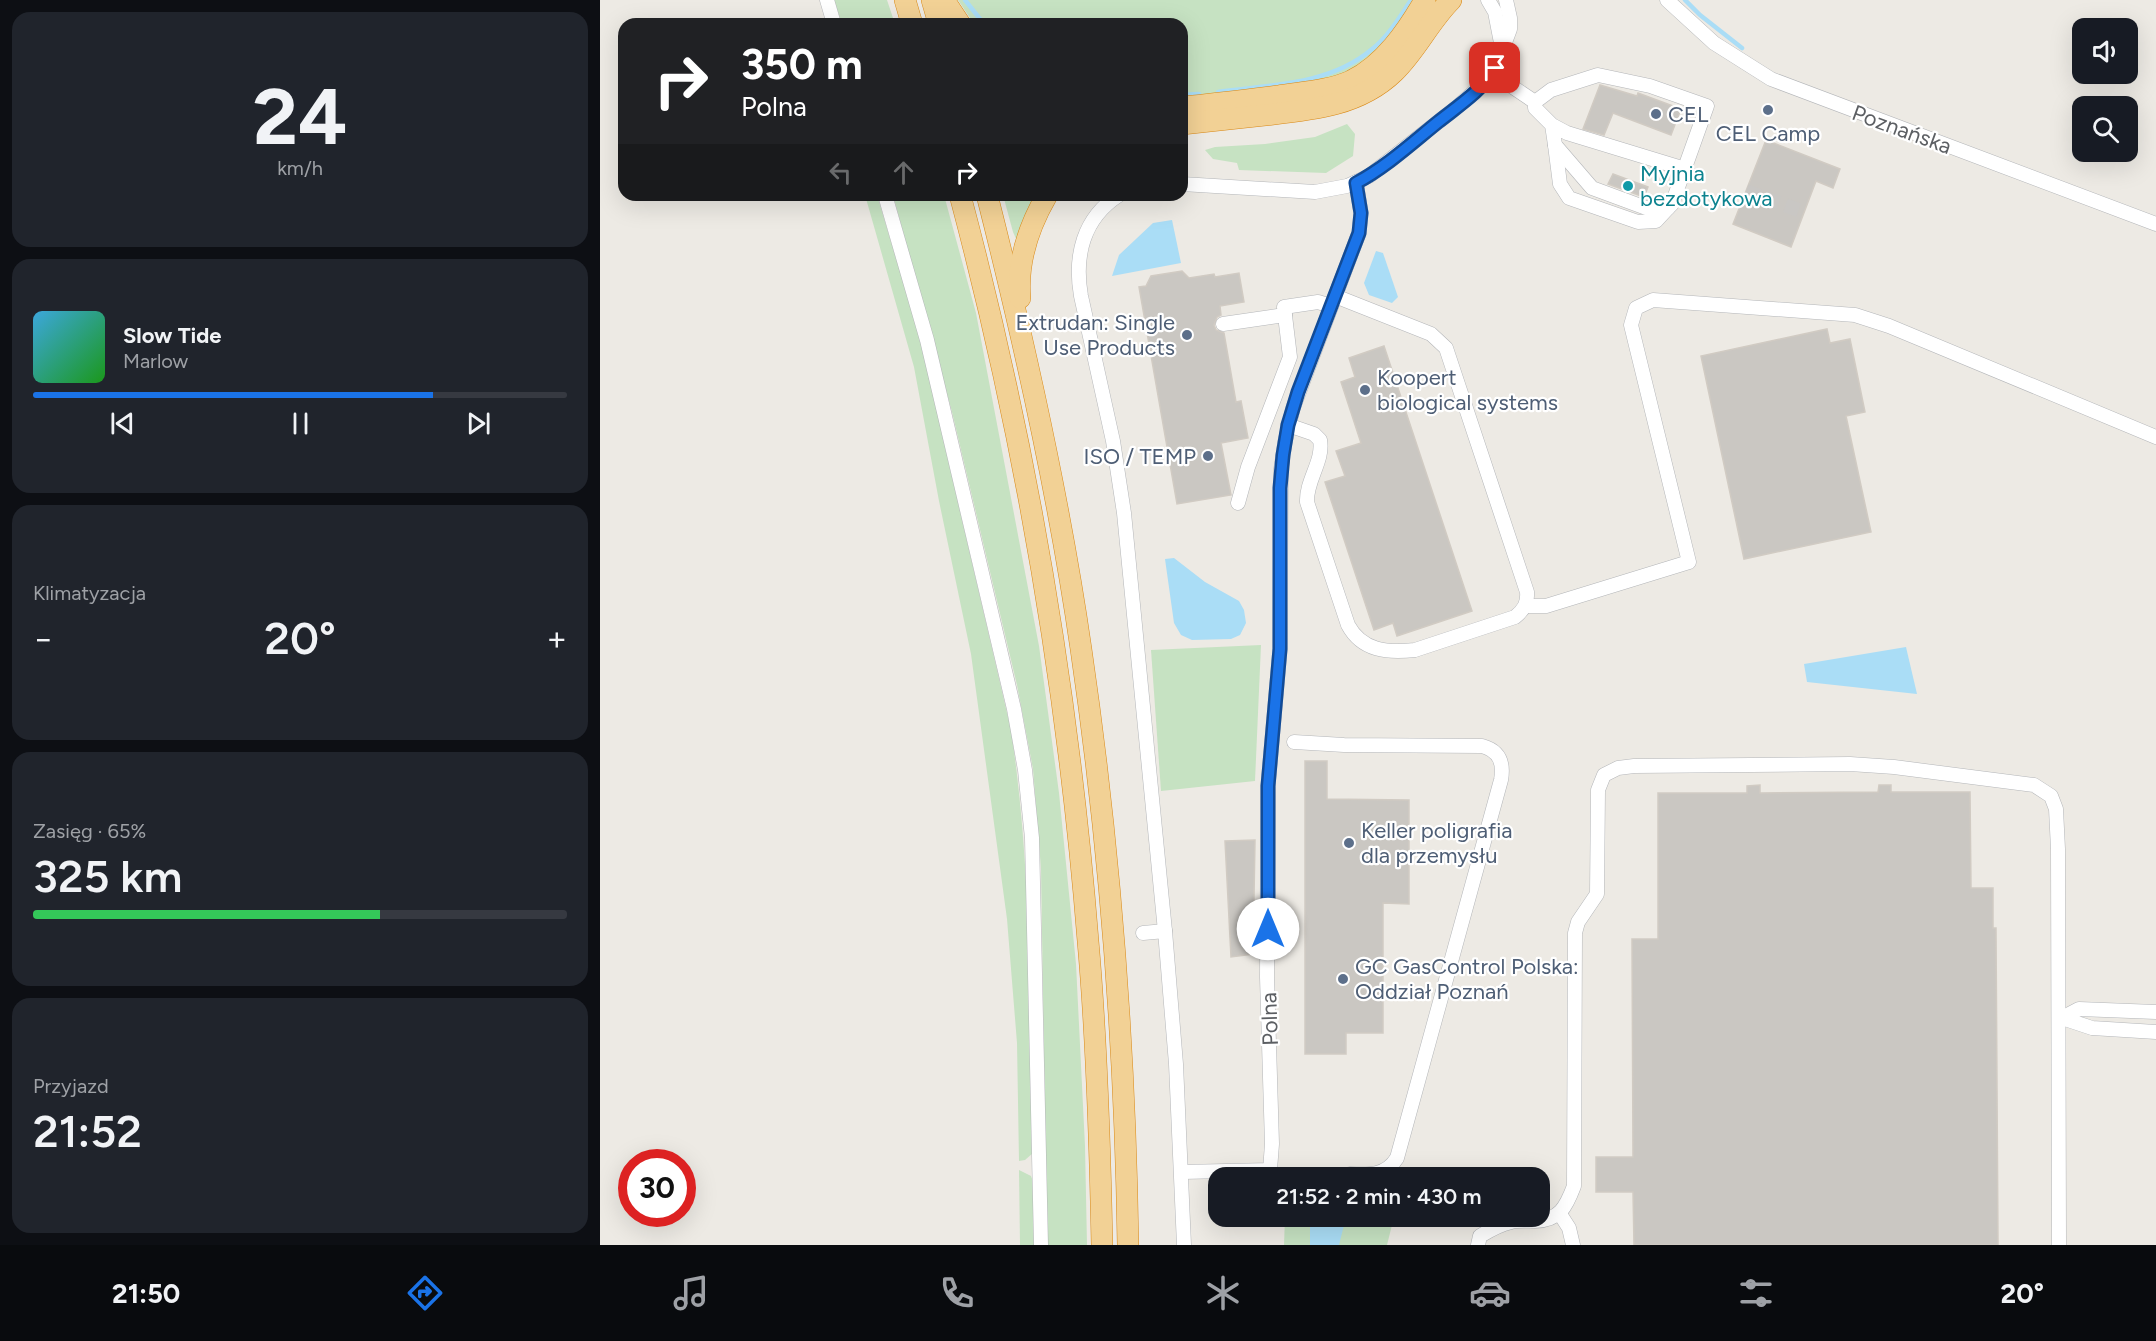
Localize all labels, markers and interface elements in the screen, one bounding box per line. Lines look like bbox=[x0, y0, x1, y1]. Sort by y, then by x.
map controls bbox=[2072, 18, 2138, 162]
button: sound bbox=[2072, 18, 2138, 84]
text: 350 m bbox=[741, 39, 863, 90]
icon: right bbox=[642, 42, 720, 120]
pin bbox=[1469, 42, 1520, 93]
icon: arrive bbox=[1478, 51, 1511, 84]
text: 24 bbox=[253, 70, 347, 164]
text: Polna bbox=[741, 90, 807, 123]
button: search bbox=[2072, 96, 2138, 162]
street label: Poznańska bbox=[1848, 99, 1955, 160]
place label: CEL bbox=[1668, 101, 1709, 128]
marker: CEL Camp bbox=[1761, 103, 1775, 117]
marker: CEL bbox=[1649, 107, 1663, 121]
place label: CEL Camp bbox=[1716, 120, 1820, 147]
text: km/h bbox=[277, 156, 323, 180]
icon: left bbox=[824, 156, 857, 189]
icon: ahead bbox=[887, 156, 920, 189]
icon: right bbox=[950, 156, 983, 189]
place label: Myjnia bezdotykowa bbox=[1640, 160, 1772, 212]
marker: Myjnia bezdotykowa bbox=[1621, 179, 1635, 193]
place label: Extrudan: Single Use Products bbox=[1015, 309, 1175, 361]
text: Slow Tide bbox=[123, 322, 222, 349]
marker: Extrudan: Single Use Products bbox=[1180, 328, 1194, 342]
text: Marlow bbox=[123, 349, 188, 373]
place label: Koopert biological systems bbox=[1377, 364, 1558, 416]
marker: Koopert biological systems bbox=[1358, 383, 1372, 397]
icon: previous bbox=[106, 407, 139, 440]
icon: pause bbox=[284, 407, 317, 440]
icon: next bbox=[462, 407, 495, 440]
place label: ISO / TEMP bbox=[1084, 443, 1196, 470]
marker: ISO / TEMP bbox=[1201, 449, 1215, 463]
text: Klimatyzacja bbox=[33, 581, 146, 605]
text: 20° bbox=[264, 611, 336, 665]
text: − bbox=[33, 619, 54, 658]
text: + bbox=[546, 619, 567, 658]
place label: Keller poligrafia dla przemysłu bbox=[1361, 817, 1513, 869]
text: Zasięg · 65% bbox=[33, 819, 146, 843]
marker: Keller poligrafia dla przemysłu bbox=[1342, 836, 1356, 850]
text: 325 km bbox=[33, 849, 183, 903]
position arrow bbox=[1236, 897, 1300, 961]
place label: GC GasControl Polska: Oddział Poznań bbox=[1355, 953, 1578, 1005]
marker: GC GasControl Polska: Oddział Poznań bbox=[1336, 972, 1350, 986]
street label: Polna bbox=[1255, 992, 1284, 1046]
text: Przyjazd bbox=[33, 1074, 109, 1098]
text: 21:52 bbox=[33, 1104, 142, 1158]
speed limit sign: 30 bbox=[618, 1149, 696, 1227]
text: 21:52 · 2 min · 430 m bbox=[1276, 1183, 1482, 1210]
icon: directions bbox=[404, 1272, 446, 1314]
icon: music bbox=[670, 1272, 712, 1314]
icon: phone bbox=[936, 1272, 978, 1314]
icon: climate bbox=[1202, 1272, 1244, 1314]
icon: car bbox=[1469, 1272, 1511, 1314]
icon: filters bbox=[1735, 1272, 1777, 1314]
text: 21:50 bbox=[112, 1277, 180, 1310]
text: 20° bbox=[2001, 1277, 2044, 1310]

